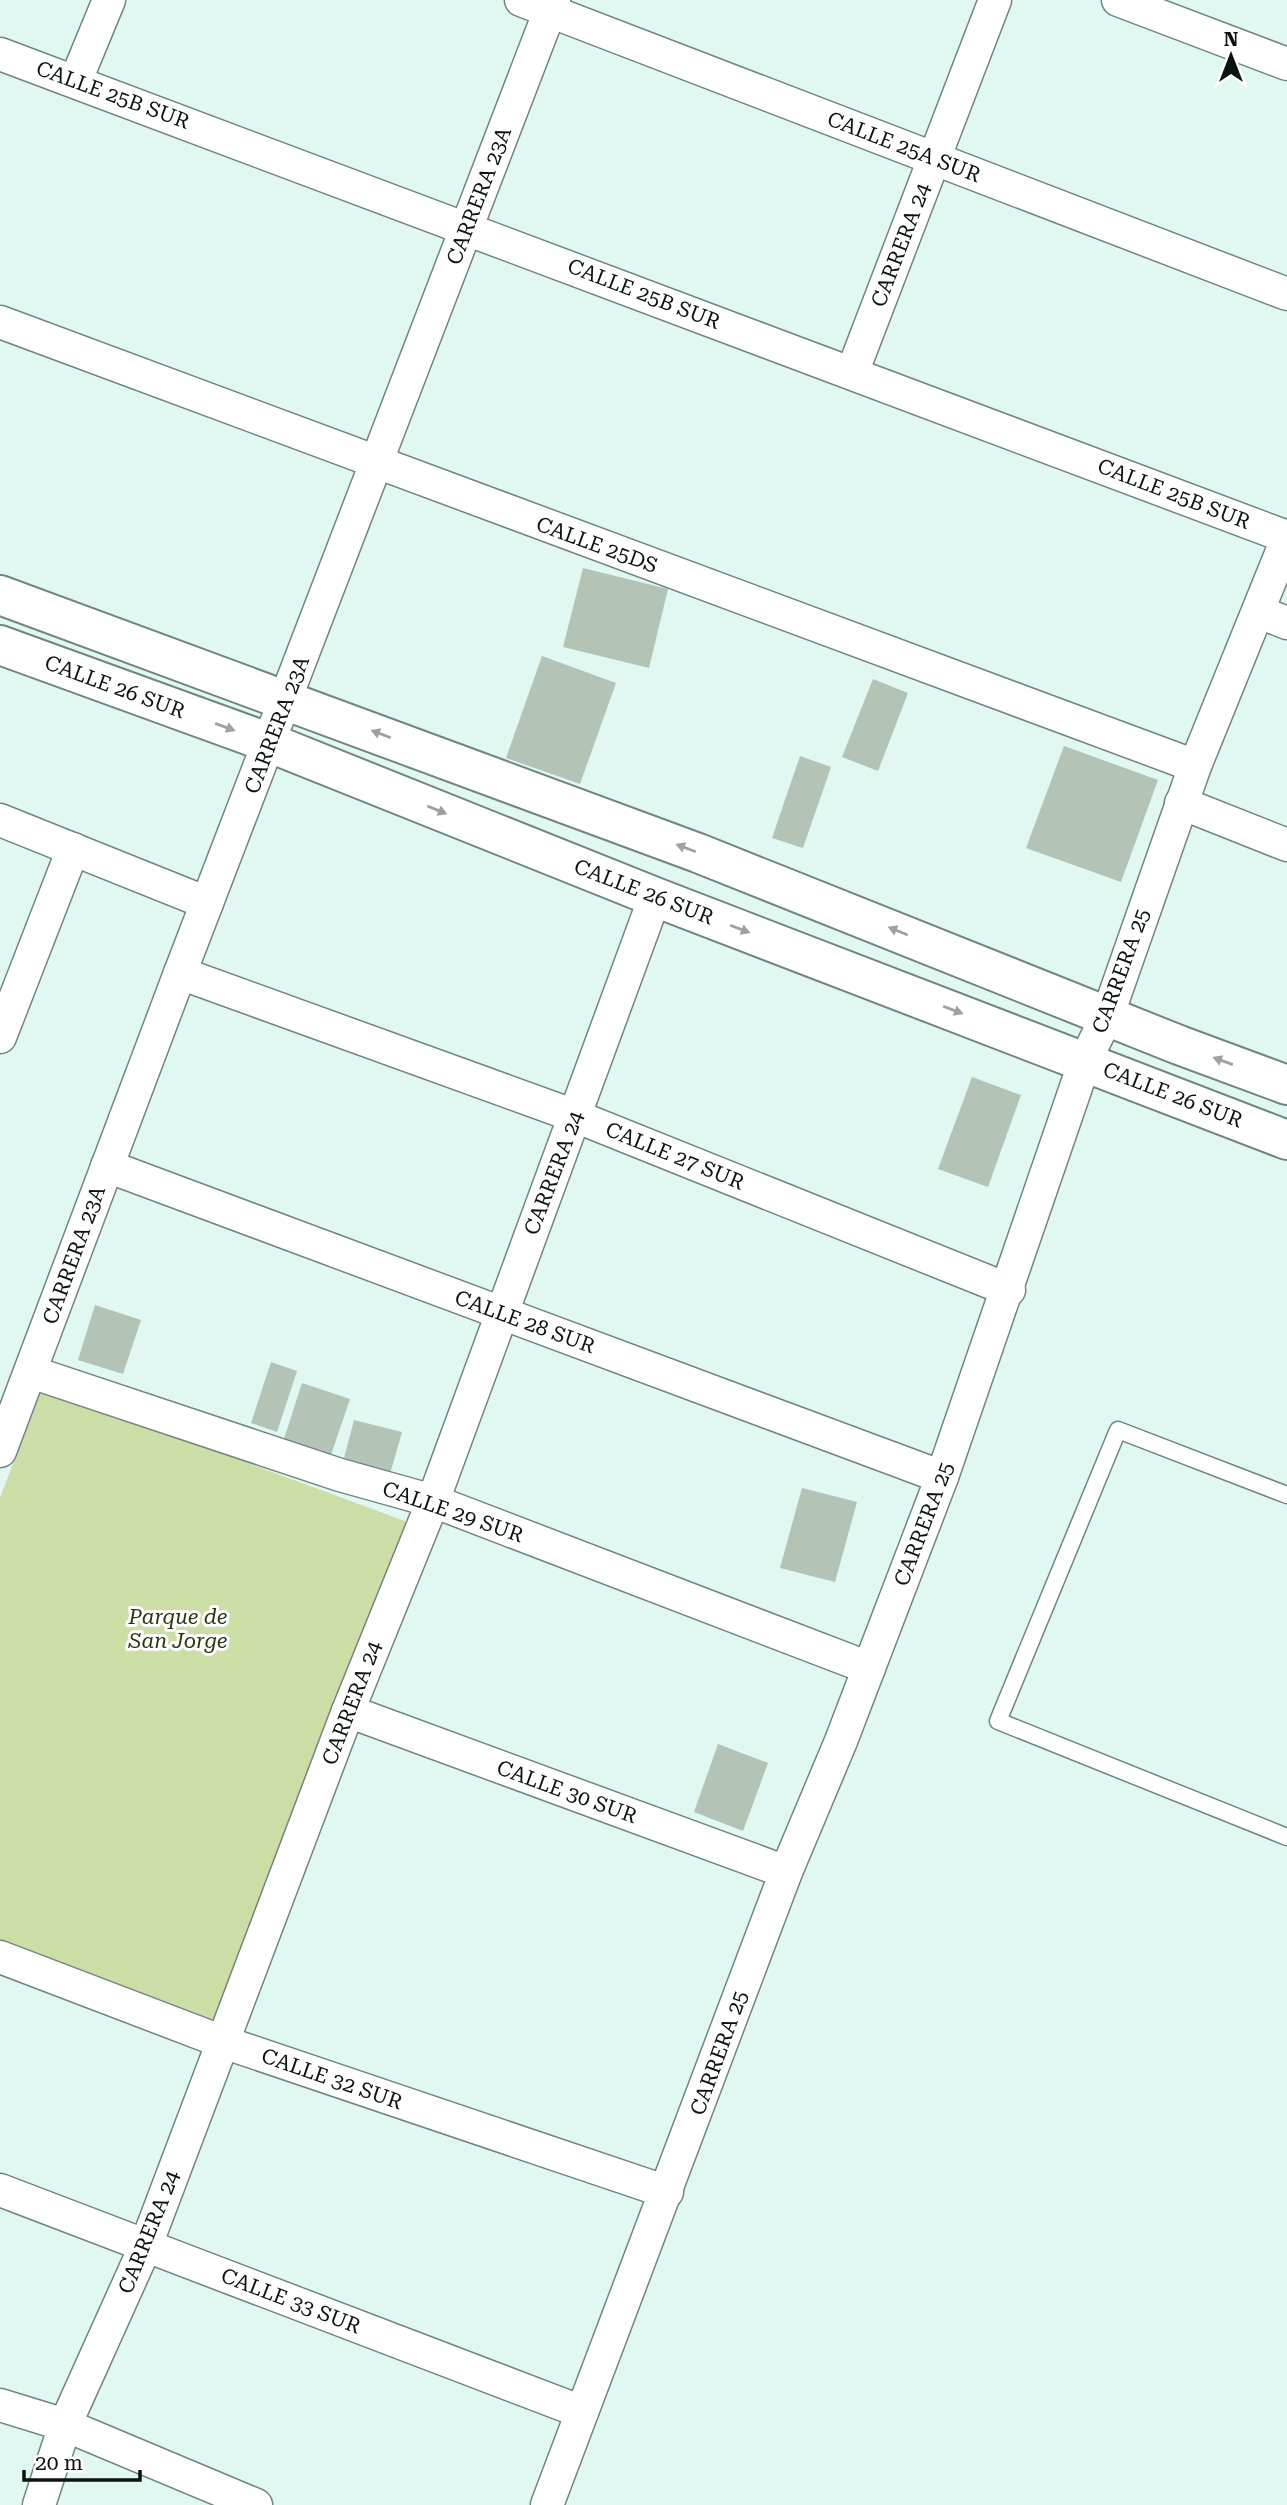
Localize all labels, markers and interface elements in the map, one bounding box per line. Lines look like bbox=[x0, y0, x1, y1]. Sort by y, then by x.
north arrow bbox=[1196, 21, 1266, 91]
text: N bbox=[1224, 28, 1239, 51]
street label: CALLE 25B SUR bbox=[33, 56, 193, 134]
street label: CALLE 25A SUR bbox=[824, 107, 984, 187]
street label: CARRERA 23A bbox=[442, 124, 516, 268]
street label: CARRERA 24 bbox=[866, 179, 936, 310]
street label: CALLE 25B SUR bbox=[564, 254, 724, 334]
street label: CALLE 25B SUR bbox=[1094, 454, 1254, 534]
street label: CALLE 25DS bbox=[533, 512, 661, 578]
street label: CALLE 26 SUR bbox=[42, 650, 189, 724]
street label: CARRERA 23A bbox=[240, 653, 314, 797]
one-way arrow bbox=[215, 722, 236, 733]
one-way arrow bbox=[371, 728, 392, 739]
one-way arrow bbox=[427, 804, 448, 815]
one-way arrow bbox=[676, 843, 697, 854]
street label: CALLE 26 SUR bbox=[571, 854, 718, 930]
street label: CARRERA 25 bbox=[1087, 905, 1155, 1037]
one-way arrow bbox=[730, 924, 751, 935]
one-way arrow bbox=[887, 926, 908, 937]
one-way arrow bbox=[942, 1005, 963, 1016]
one-way arrow bbox=[1212, 1055, 1233, 1066]
street label: CALLE 26 SUR bbox=[1100, 1057, 1247, 1133]
street label: CARRERA 24 bbox=[519, 1107, 589, 1238]
street label: CALLE 27 SUR bbox=[602, 1117, 748, 1195]
street label: CARRERA 23A bbox=[38, 1182, 110, 1327]
street label: CALLE 28 SUR bbox=[452, 1285, 599, 1359]
street label: CARRERA 25 bbox=[889, 1459, 959, 1589]
street label: CALLE 29 SUR bbox=[379, 1477, 527, 1548]
park label: Parque de San Jorge bbox=[128, 1605, 227, 1653]
street label: CARRERA 24 bbox=[317, 1637, 387, 1768]
street label: CALLE 30 SUR bbox=[494, 1755, 641, 1829]
street label: CARRERA 25 bbox=[685, 1987, 753, 2119]
street label: CALLE 32 SUR bbox=[258, 2044, 406, 2115]
street label: CARRERA 24 bbox=[113, 2167, 185, 2297]
street label: CALLE 33 SUR bbox=[218, 2263, 365, 2339]
scale bar bbox=[24, 2438, 140, 2482]
text: 20 m bbox=[35, 2451, 83, 2475]

